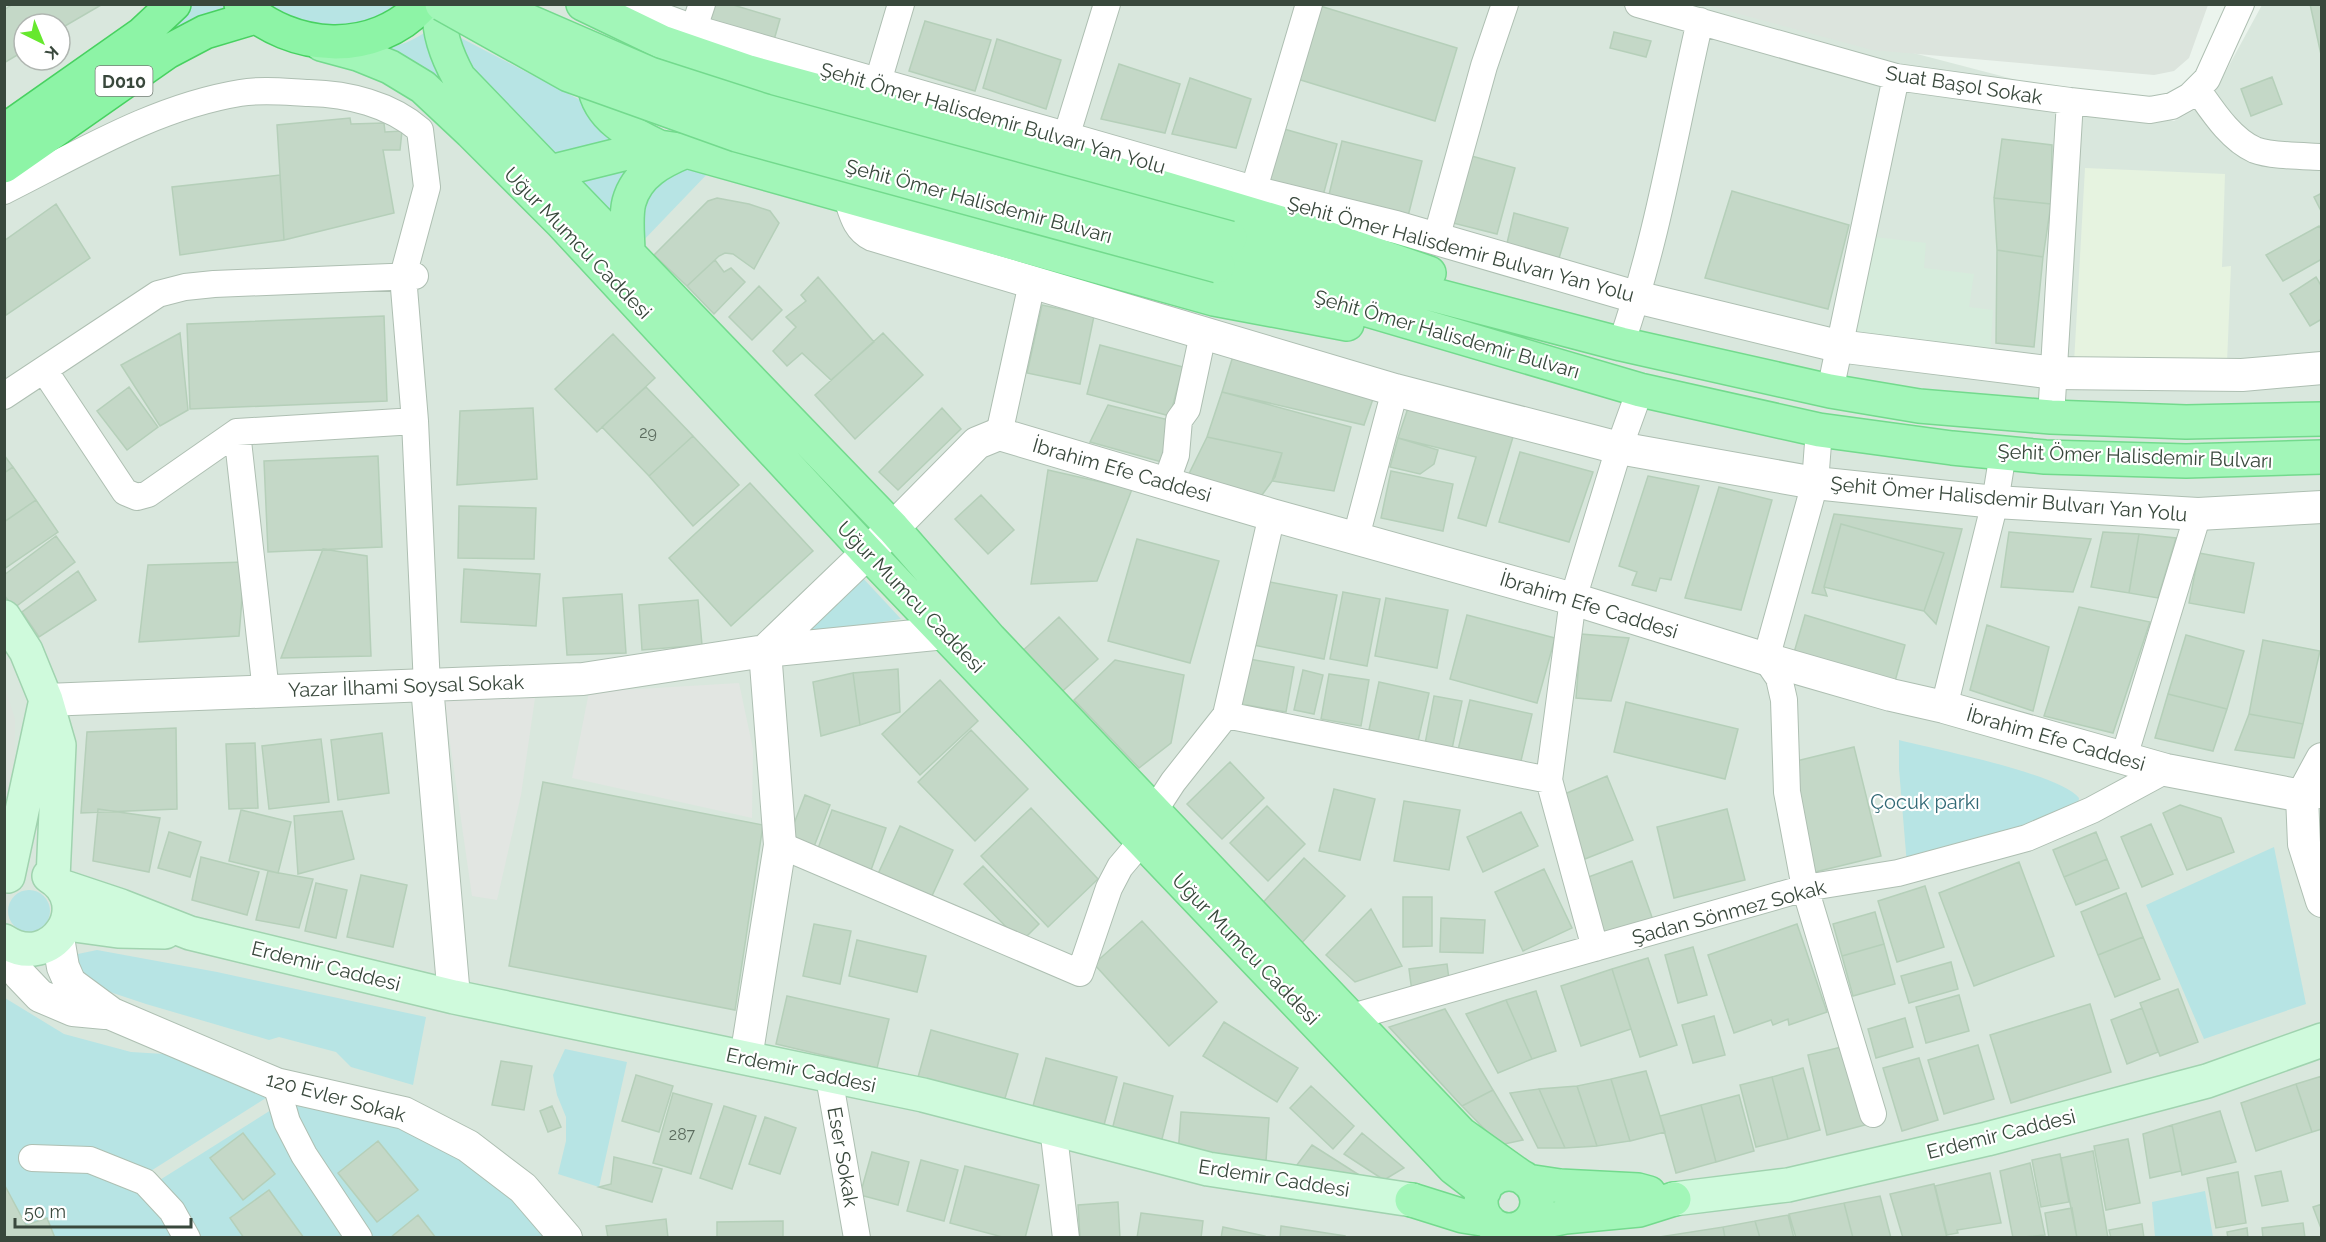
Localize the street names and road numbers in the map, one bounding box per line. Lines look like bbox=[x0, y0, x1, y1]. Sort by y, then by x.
street label: Şehit Ömer Halisdemir Bulvarı Yan Yolu bbox=[818, 57, 1168, 179]
street label: Suat Başol Sokak bbox=[1884, 61, 2045, 109]
road number: D010 bbox=[96, 66, 152, 96]
street label: Şehit Ömer Halisdemir Bulvarı bbox=[843, 154, 1115, 248]
street label: Uğur Mumcu Caddesi bbox=[499, 162, 657, 324]
street label: Şehit Ömer Halisdemir Bulvarı Yan Yolu bbox=[1285, 191, 1637, 307]
street label: Şehit Ömer Halisdemir Bulvarı bbox=[1312, 285, 1582, 383]
street label: İbrahim Efe Caddesi bbox=[1030, 432, 1215, 507]
street label: Şehit Ömer Halisdemir Bulvarı bbox=[1997, 439, 2273, 473]
street label: Şehit Ömer Halisdemir Bulvarı Yan Yolu bbox=[1830, 471, 2188, 527]
street label: Uğur Mumcu Caddesi bbox=[832, 516, 990, 678]
street label: İbrahim Efe Caddesi bbox=[1497, 566, 1681, 644]
street label: Yazar İlhami Soysal Sokak bbox=[288, 669, 525, 702]
street label: İbrahim Efe Caddesi bbox=[1964, 701, 2149, 776]
street label: Uğur Mumcu Caddesi bbox=[1167, 868, 1325, 1030]
street label: Şadan Sönmez Sokak bbox=[1629, 874, 1829, 949]
street label: Erdemir Caddesi bbox=[249, 936, 403, 996]
street label: Erdemir Caddesi bbox=[724, 1042, 878, 1098]
street label: 120 Evler Sokak bbox=[263, 1067, 409, 1127]
street label: Erdemir Caddesi bbox=[1924, 1104, 2078, 1164]
street label: Eser Sokak bbox=[822, 1105, 864, 1209]
street label: Erdemir Caddesi bbox=[1197, 1154, 1351, 1202]

